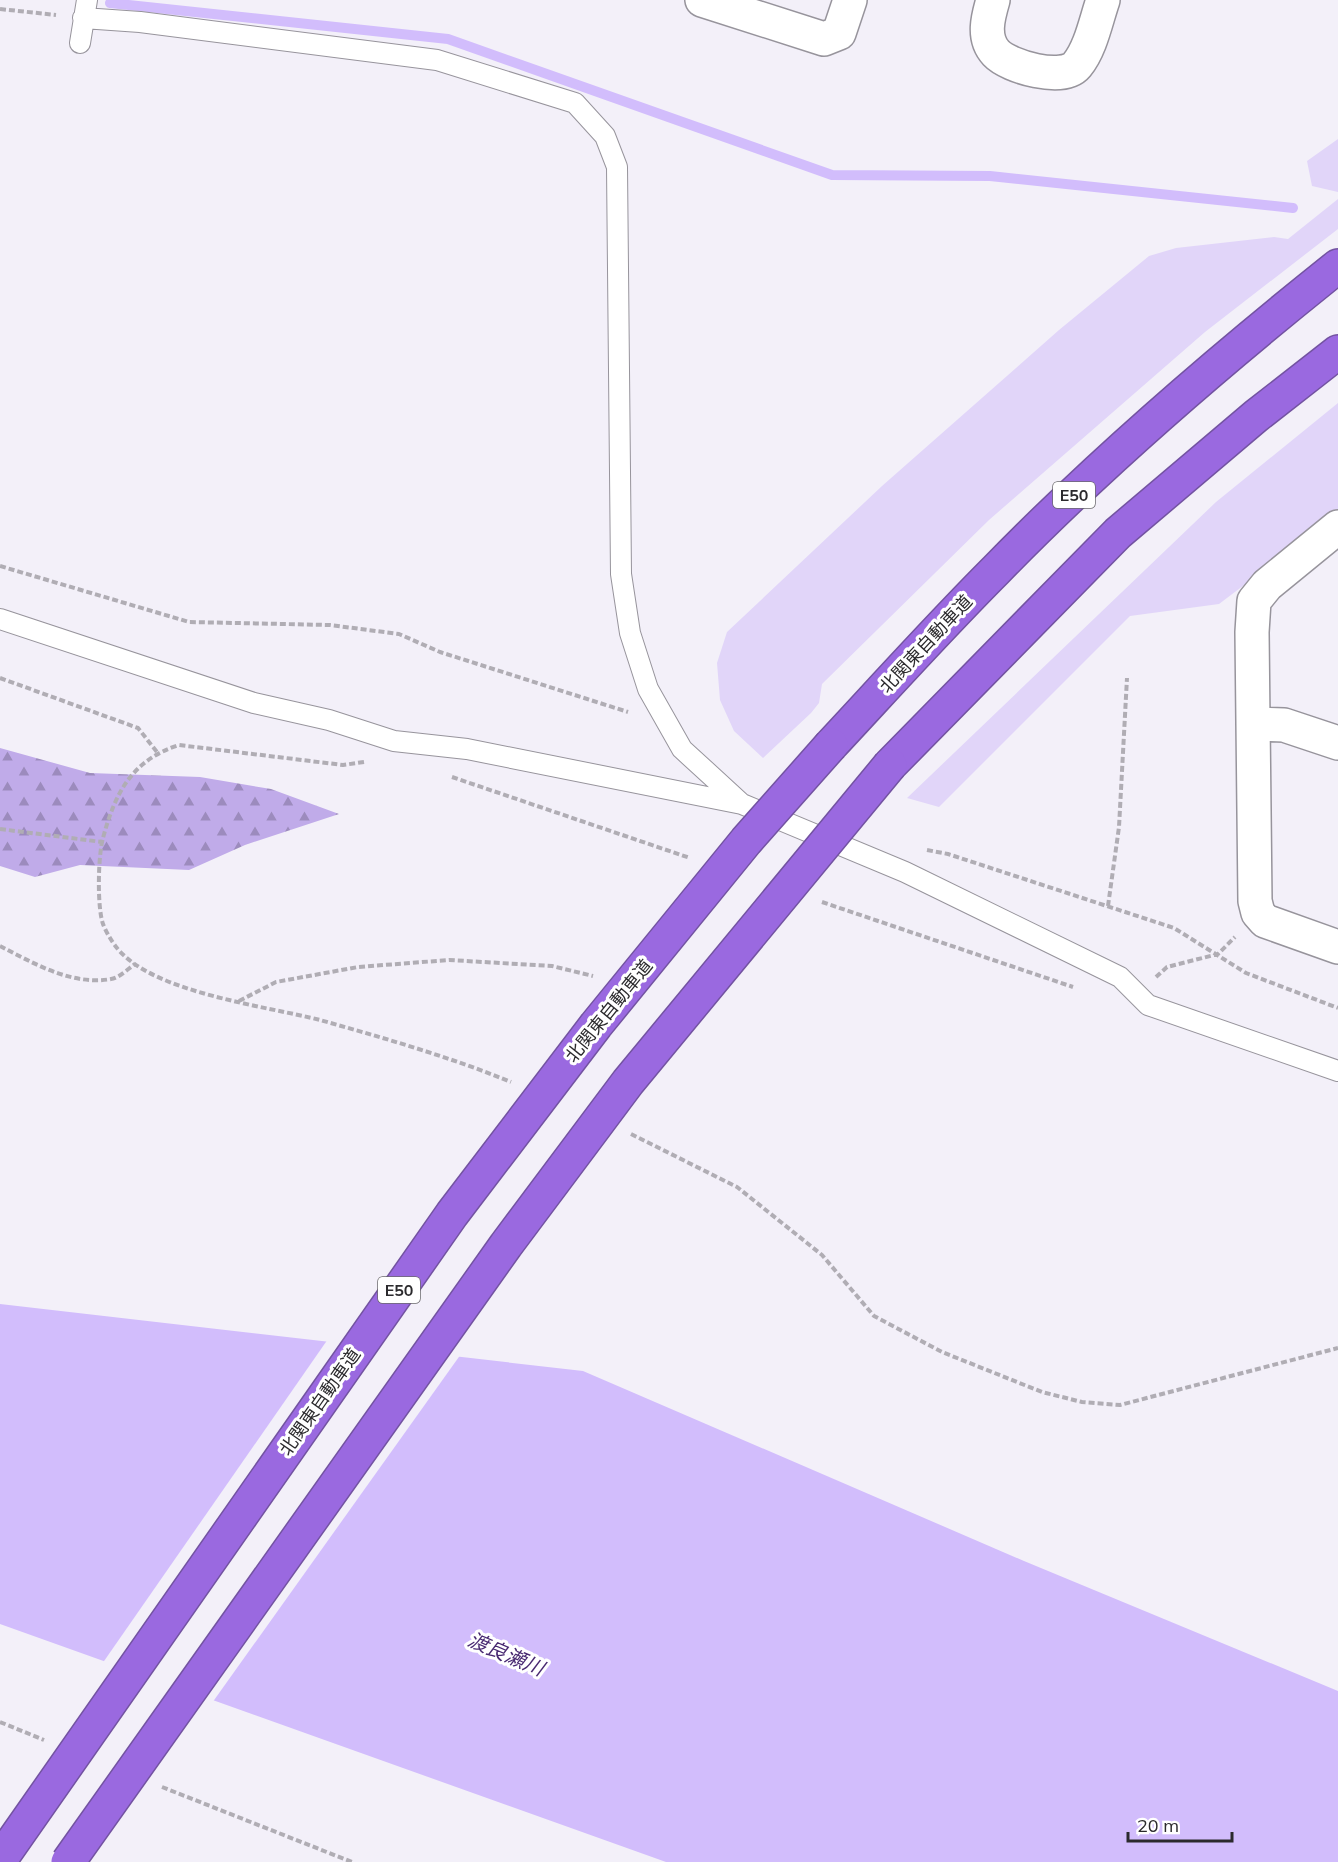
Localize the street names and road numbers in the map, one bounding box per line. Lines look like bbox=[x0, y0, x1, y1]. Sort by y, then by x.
road number: E50 bbox=[1053, 482, 1095, 508]
street label: 北関東自動車道 bbox=[874, 590, 977, 698]
street label: 北関東自動車道 bbox=[560, 954, 657, 1067]
road number: E50 bbox=[378, 1277, 420, 1303]
street label: 北関東自動車道 bbox=[274, 1344, 365, 1460]

